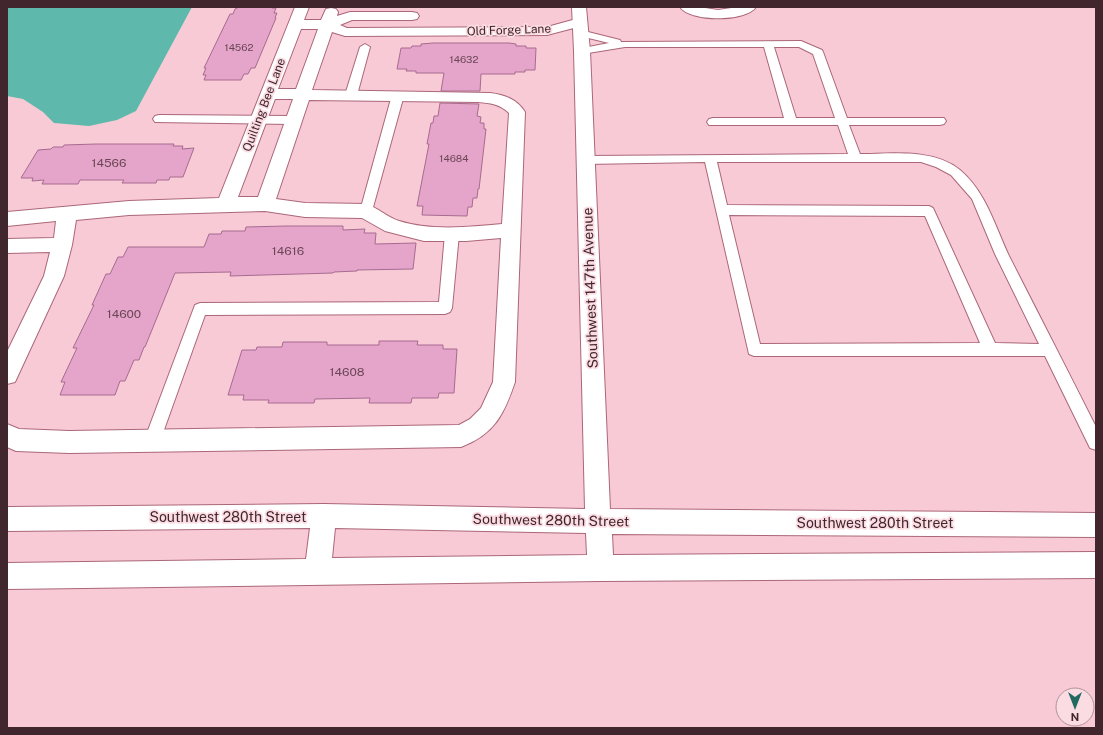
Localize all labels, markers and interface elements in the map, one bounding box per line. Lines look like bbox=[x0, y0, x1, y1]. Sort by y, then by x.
street label: Old Forge Lane bbox=[467, 22, 552, 38]
house number: 14562 bbox=[225, 41, 253, 53]
house number: 14632 bbox=[450, 53, 478, 65]
street label: Quilting Bee Lane bbox=[240, 56, 288, 154]
house number: 14684 bbox=[439, 152, 469, 164]
house number: 14566 bbox=[92, 156, 126, 170]
street label: Southwest 147th Avenue bbox=[579, 207, 601, 369]
house number: 14616 bbox=[272, 244, 304, 258]
house number: 14600 bbox=[107, 307, 141, 321]
house number: 14608 bbox=[330, 365, 365, 379]
street label: Southwest 280th Street bbox=[150, 509, 306, 525]
street label: Southwest 280th Street bbox=[472, 511, 630, 529]
street label: Southwest 280th Street bbox=[797, 515, 953, 531]
north arrow bbox=[1055, 687, 1095, 727]
text: N bbox=[1071, 711, 1079, 723]

